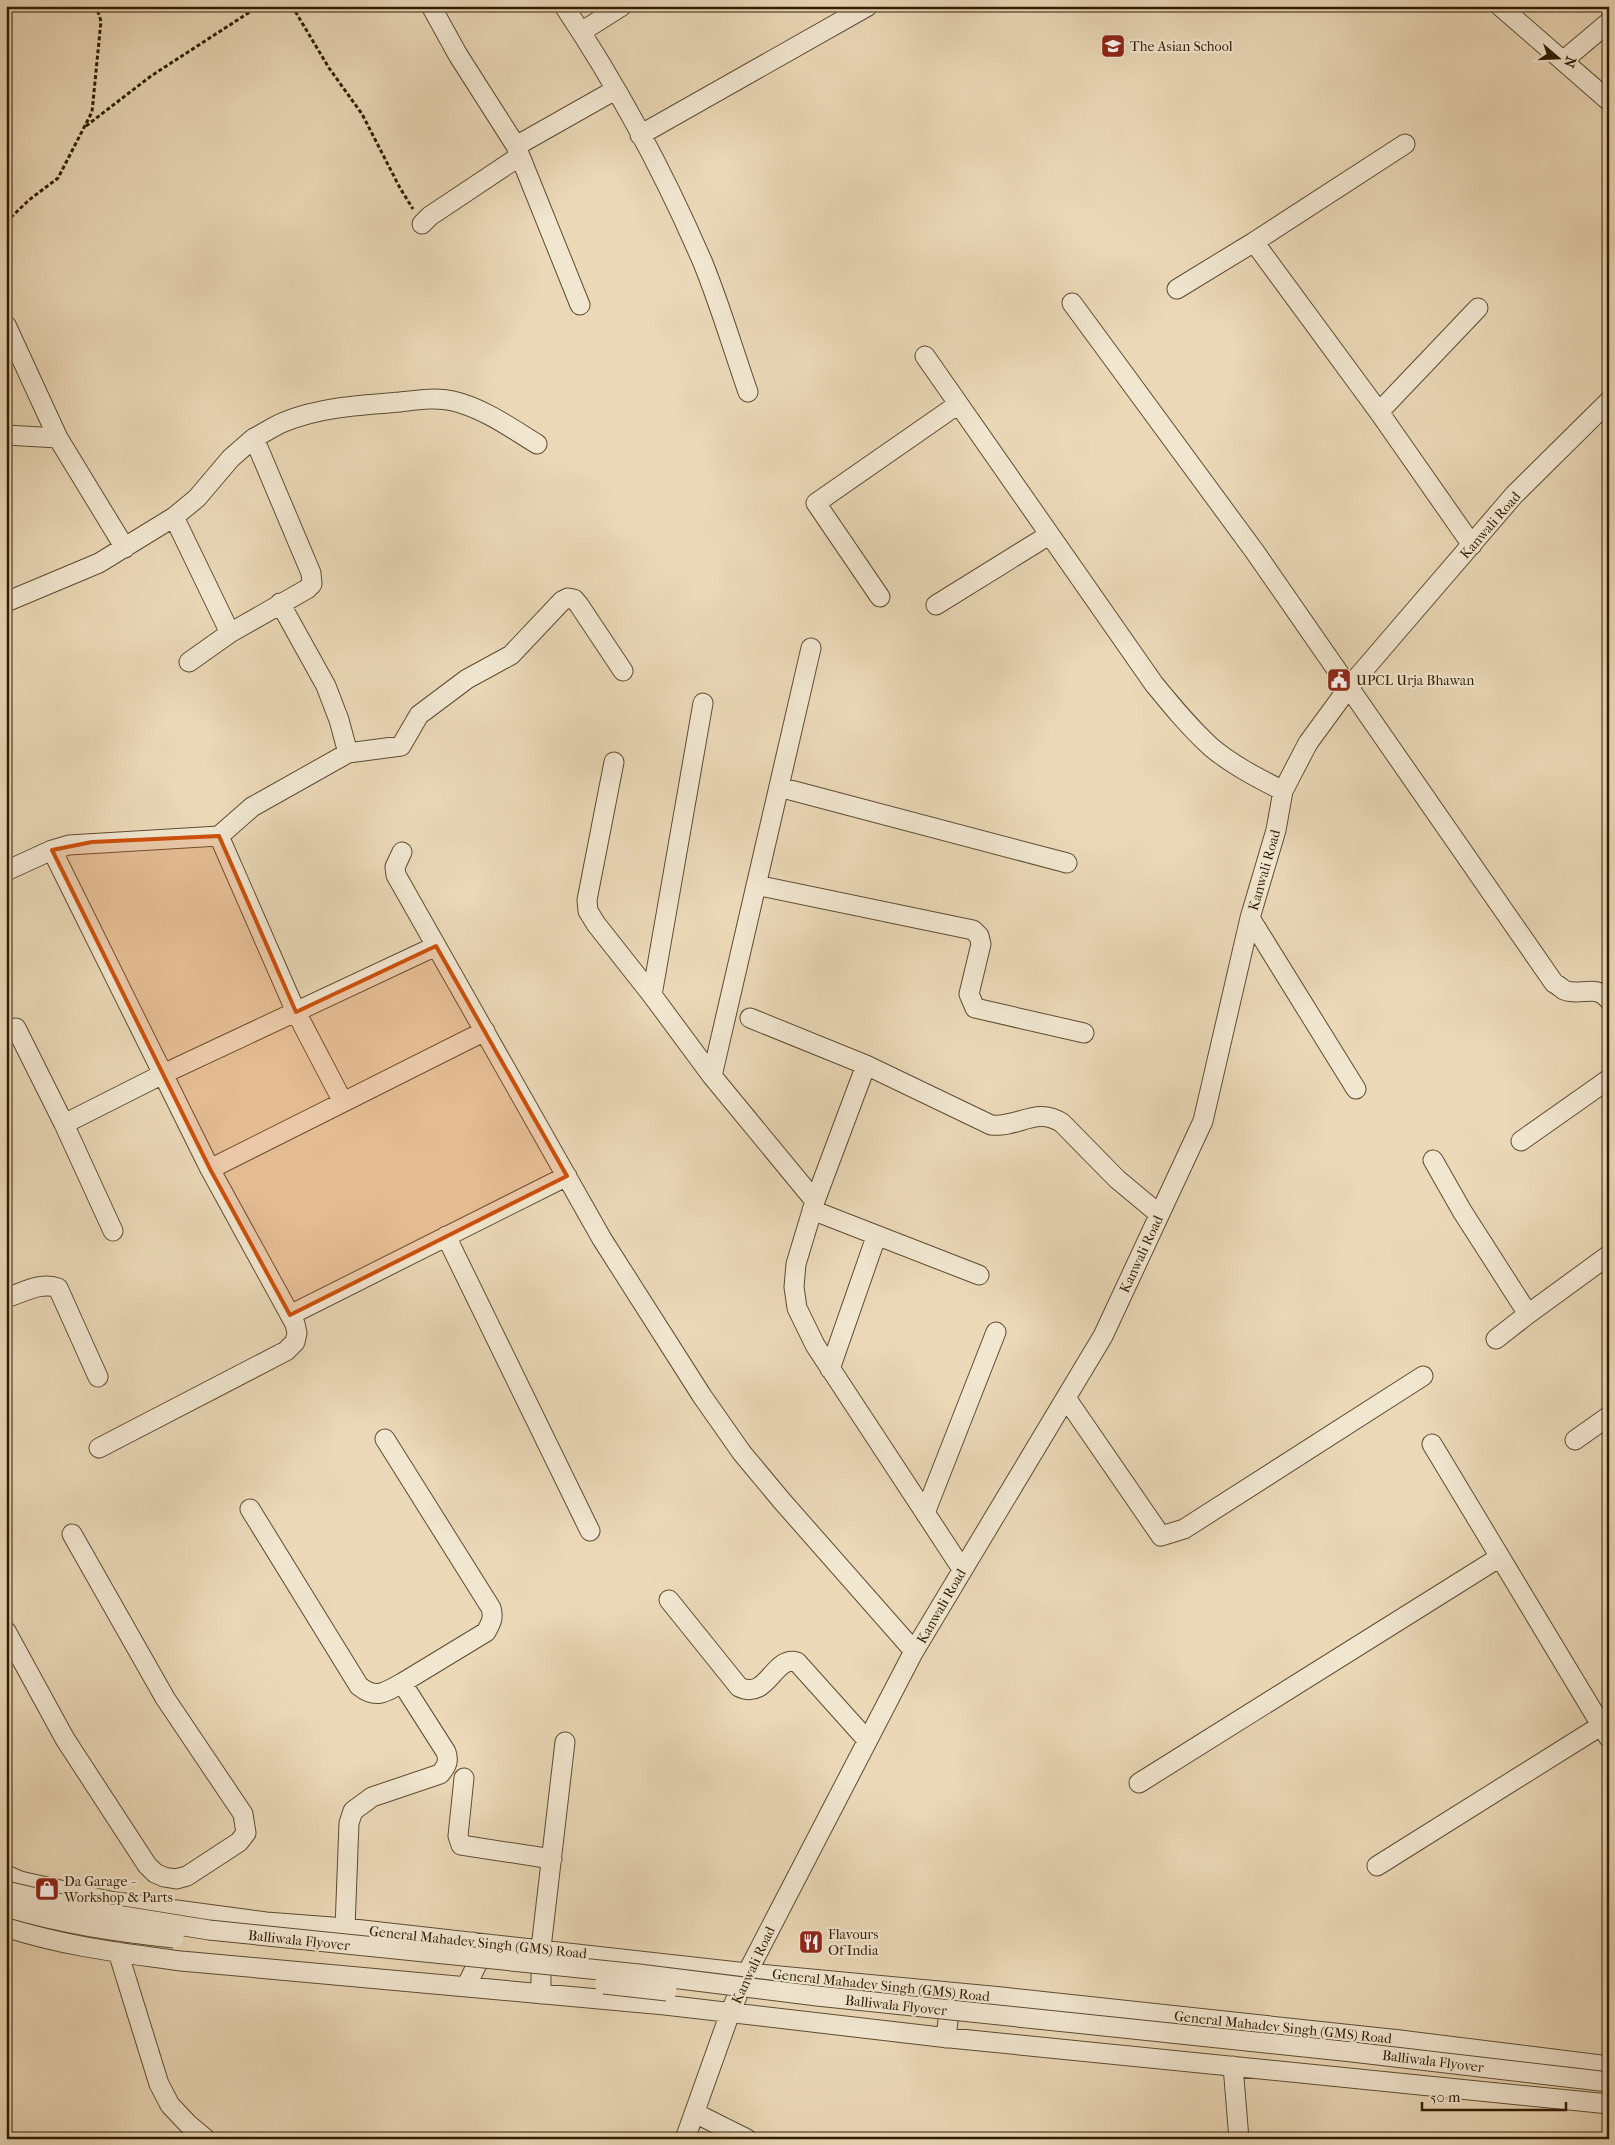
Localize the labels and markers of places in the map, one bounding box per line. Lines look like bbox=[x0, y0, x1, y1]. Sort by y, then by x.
school or university icon: The Asian School bbox=[1100, 33, 1126, 59]
place label: The Asian School bbox=[1130, 38, 1233, 55]
public building icon: UPCL Urja Bhawan bbox=[1326, 667, 1352, 693]
place label: UPCL Urja Bhawan bbox=[1356, 672, 1474, 689]
place label: Da Garage - Workshop & Parts bbox=[63, 1873, 173, 1906]
shop icon: Da Garage - Workshop & Parts bbox=[34, 1876, 60, 1902]
place label: Flavours Of India bbox=[828, 1926, 879, 1959]
restaurant icon: Flavours Of India bbox=[798, 1929, 824, 1955]

